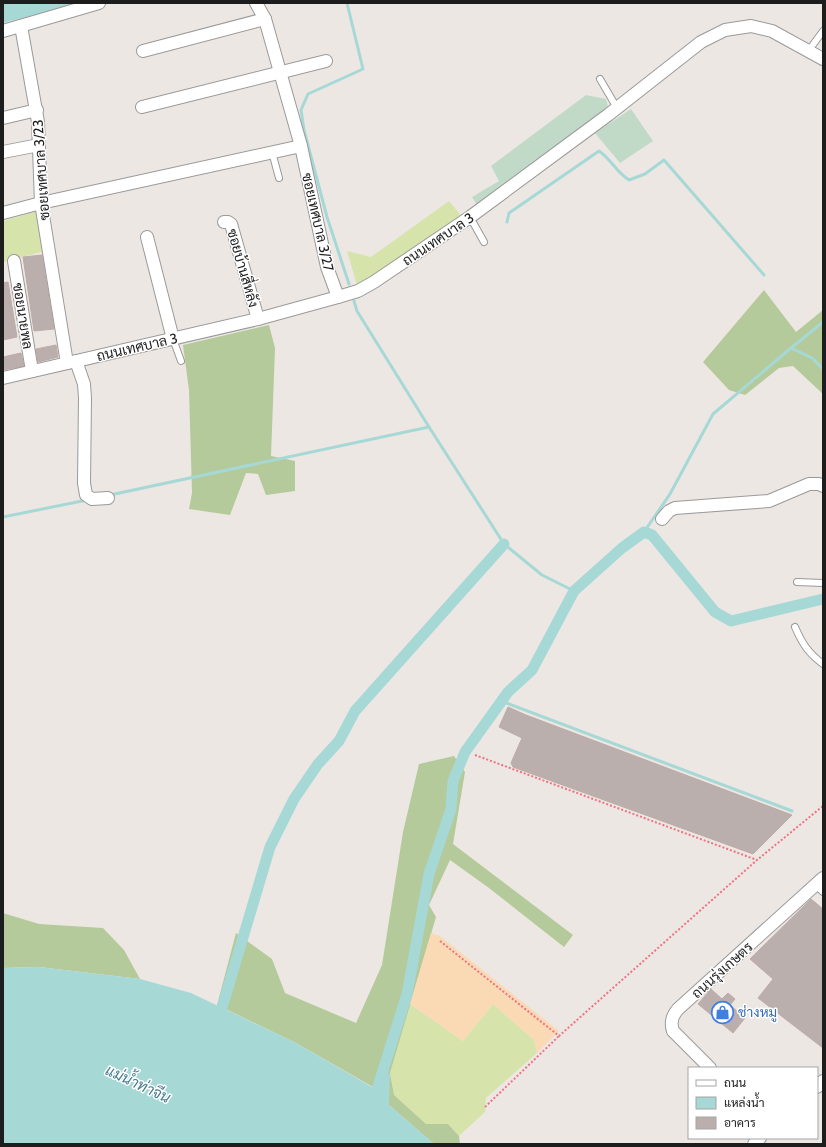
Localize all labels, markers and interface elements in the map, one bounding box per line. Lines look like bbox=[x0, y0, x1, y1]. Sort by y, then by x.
street label: ซอยเทศบาล 3/23 bbox=[29, 119, 53, 221]
street label: ซอยเทศบาล 3/27 bbox=[298, 171, 338, 273]
street label: ถนนเทศบาล 3 bbox=[399, 208, 477, 270]
street label: ซอยบ้านสี่หลัง bbox=[223, 226, 266, 309]
street label: ซอยนายพล bbox=[9, 282, 37, 350]
street label: ถนนเทศบาล 3 bbox=[95, 329, 179, 365]
street label: ถนนรุ่งเกษตร bbox=[688, 938, 757, 1003]
shop icon: ช่างหมู bbox=[709, 999, 735, 1025]
place label: ช่างหมู bbox=[738, 1003, 777, 1022]
water label: แม่น้ำท่าจีน bbox=[103, 1057, 175, 1107]
legend bbox=[688, 1067, 818, 1139]
text: ถนน bbox=[724, 1075, 747, 1090]
text: แหล่งน้ำ bbox=[724, 1092, 764, 1110]
text: อาคาร bbox=[724, 1115, 756, 1130]

